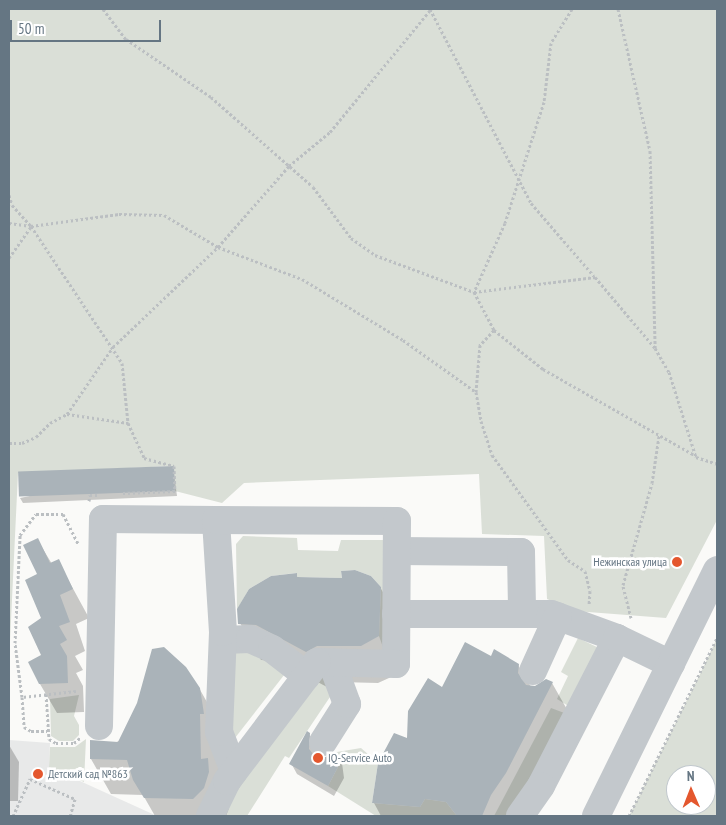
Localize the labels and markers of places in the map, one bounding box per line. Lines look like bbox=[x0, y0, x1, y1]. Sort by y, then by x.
place label: Нежинская улица bbox=[593, 555, 667, 569]
marker: Нежинская улица bbox=[671, 556, 683, 568]
place label: IQ-Service Auto bbox=[328, 751, 392, 765]
marker: IQ-Service Auto bbox=[312, 752, 324, 764]
place label: Детский сад №863 bbox=[48, 767, 128, 781]
marker: Детский сад №863 bbox=[32, 768, 44, 780]

